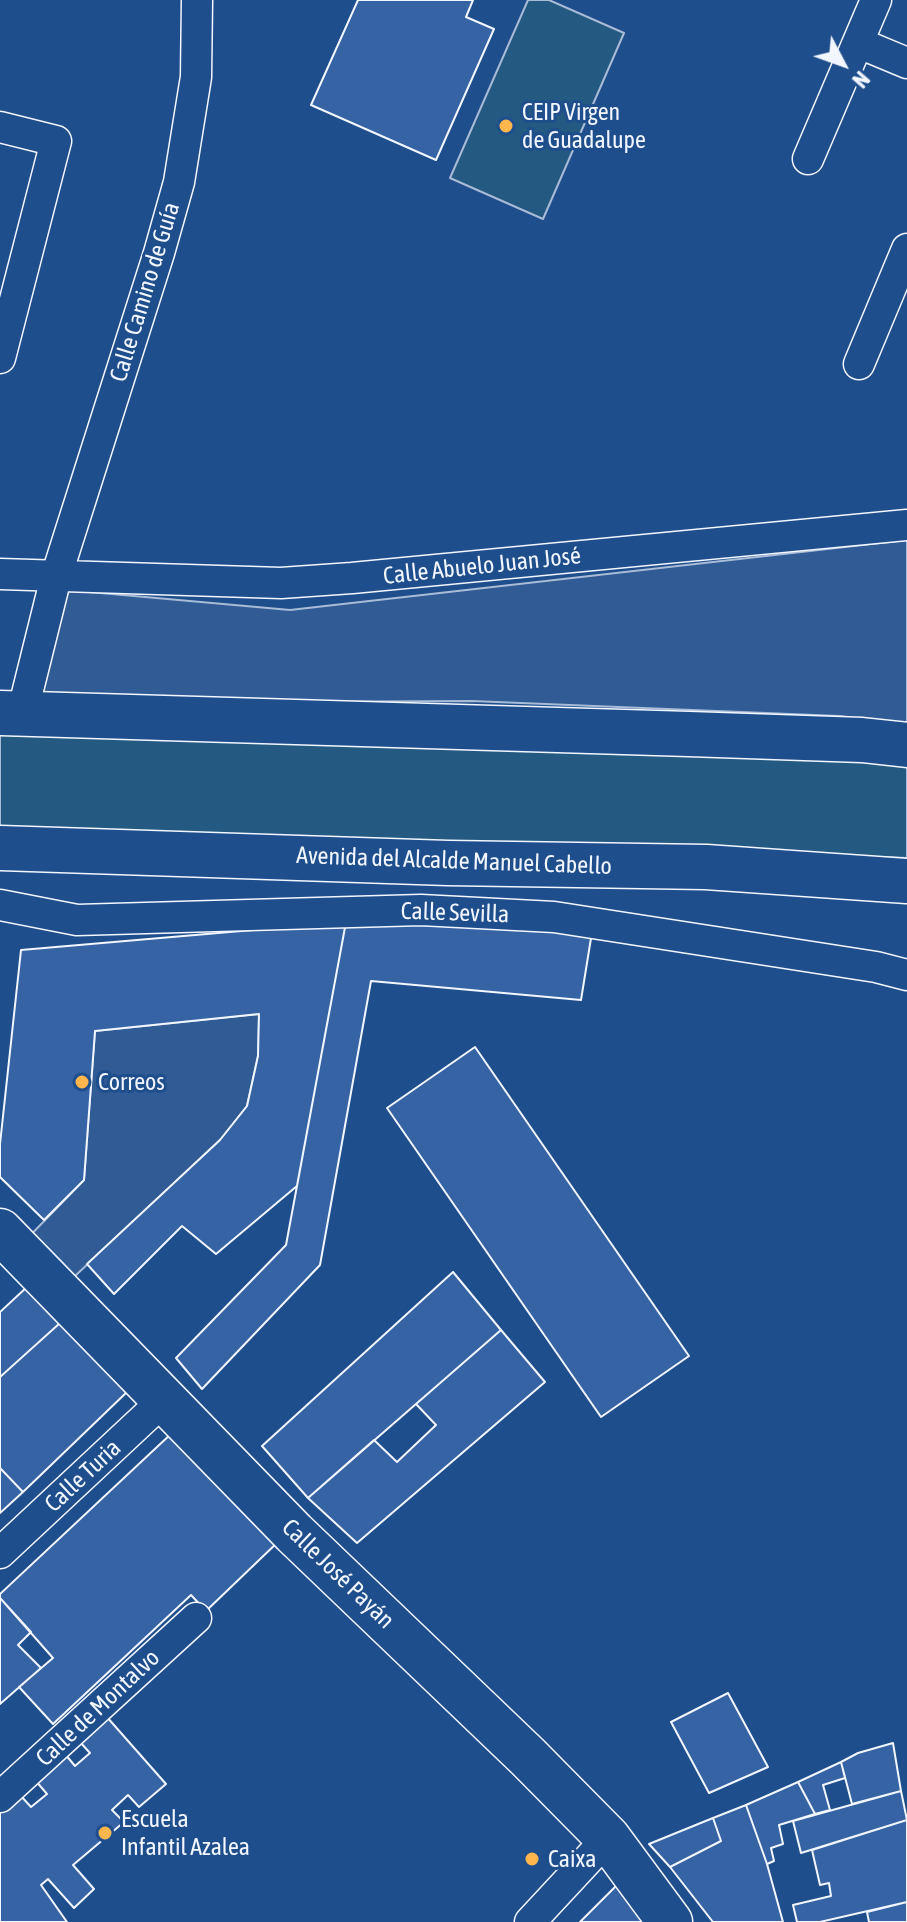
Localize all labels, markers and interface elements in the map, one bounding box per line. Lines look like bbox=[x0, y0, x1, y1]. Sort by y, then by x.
north arrow bbox=[803, 24, 883, 104]
text: N bbox=[847, 66, 875, 93]
place label: CEIP Virgen de Guadalupe bbox=[522, 98, 646, 154]
marker: CEIP Virgen de Guadalupe bbox=[497, 117, 515, 135]
street label: Calle Camino de Guía bbox=[104, 199, 186, 385]
street label: Calle Abuelo Juan José bbox=[382, 541, 582, 591]
street label: Avenida del Alcalde Manuel Cabello bbox=[296, 841, 612, 881]
street label: Calle Sevilla bbox=[400, 897, 510, 929]
place label: Correos bbox=[98, 1068, 165, 1096]
marker: Correos bbox=[73, 1073, 91, 1091]
street label: Calle Turia bbox=[39, 1434, 127, 1518]
street label: Calle José Payán bbox=[276, 1513, 400, 1635]
street label: Calle de Montalvo bbox=[30, 1643, 166, 1773]
place label: Escuela Infantil Azalea bbox=[121, 1805, 250, 1861]
marker: Escuela Infantil Azalea bbox=[96, 1824, 114, 1842]
place label: Caixa bbox=[548, 1845, 596, 1873]
marker: Caixa bbox=[523, 1850, 541, 1868]

